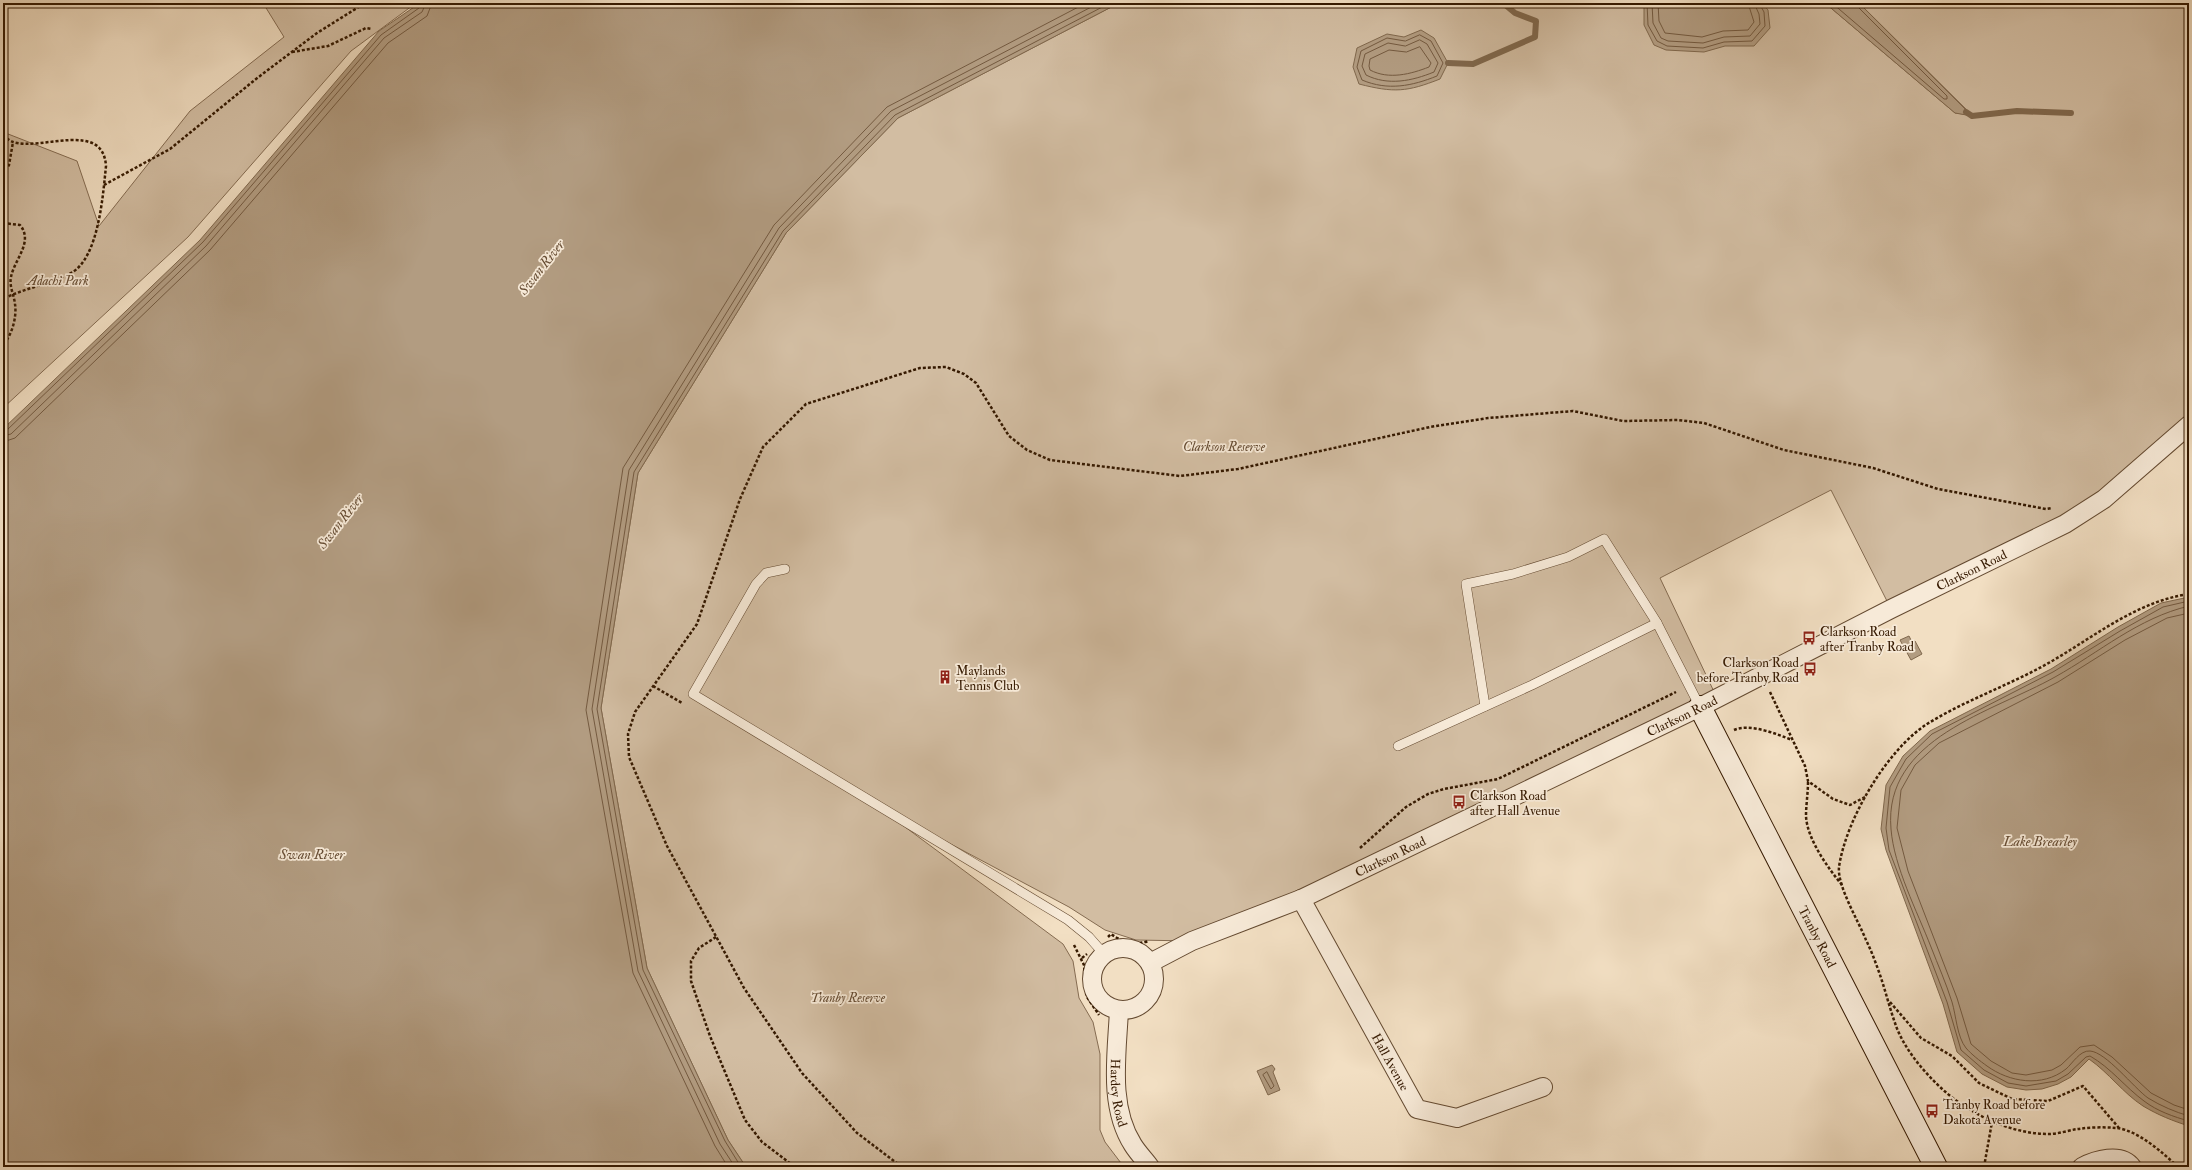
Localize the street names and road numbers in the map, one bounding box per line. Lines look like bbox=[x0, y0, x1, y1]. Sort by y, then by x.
street label: Clarkson Road bbox=[1934, 546, 2010, 595]
street label: Clarkson Road bbox=[1644, 692, 1721, 740]
street label: Clarkson Road bbox=[1352, 833, 1429, 881]
street label: Tranby Road bbox=[1794, 903, 1840, 971]
street label: Hall Avenue bbox=[1368, 1031, 1413, 1094]
street label: Hardey Road bbox=[1107, 1059, 1131, 1130]

